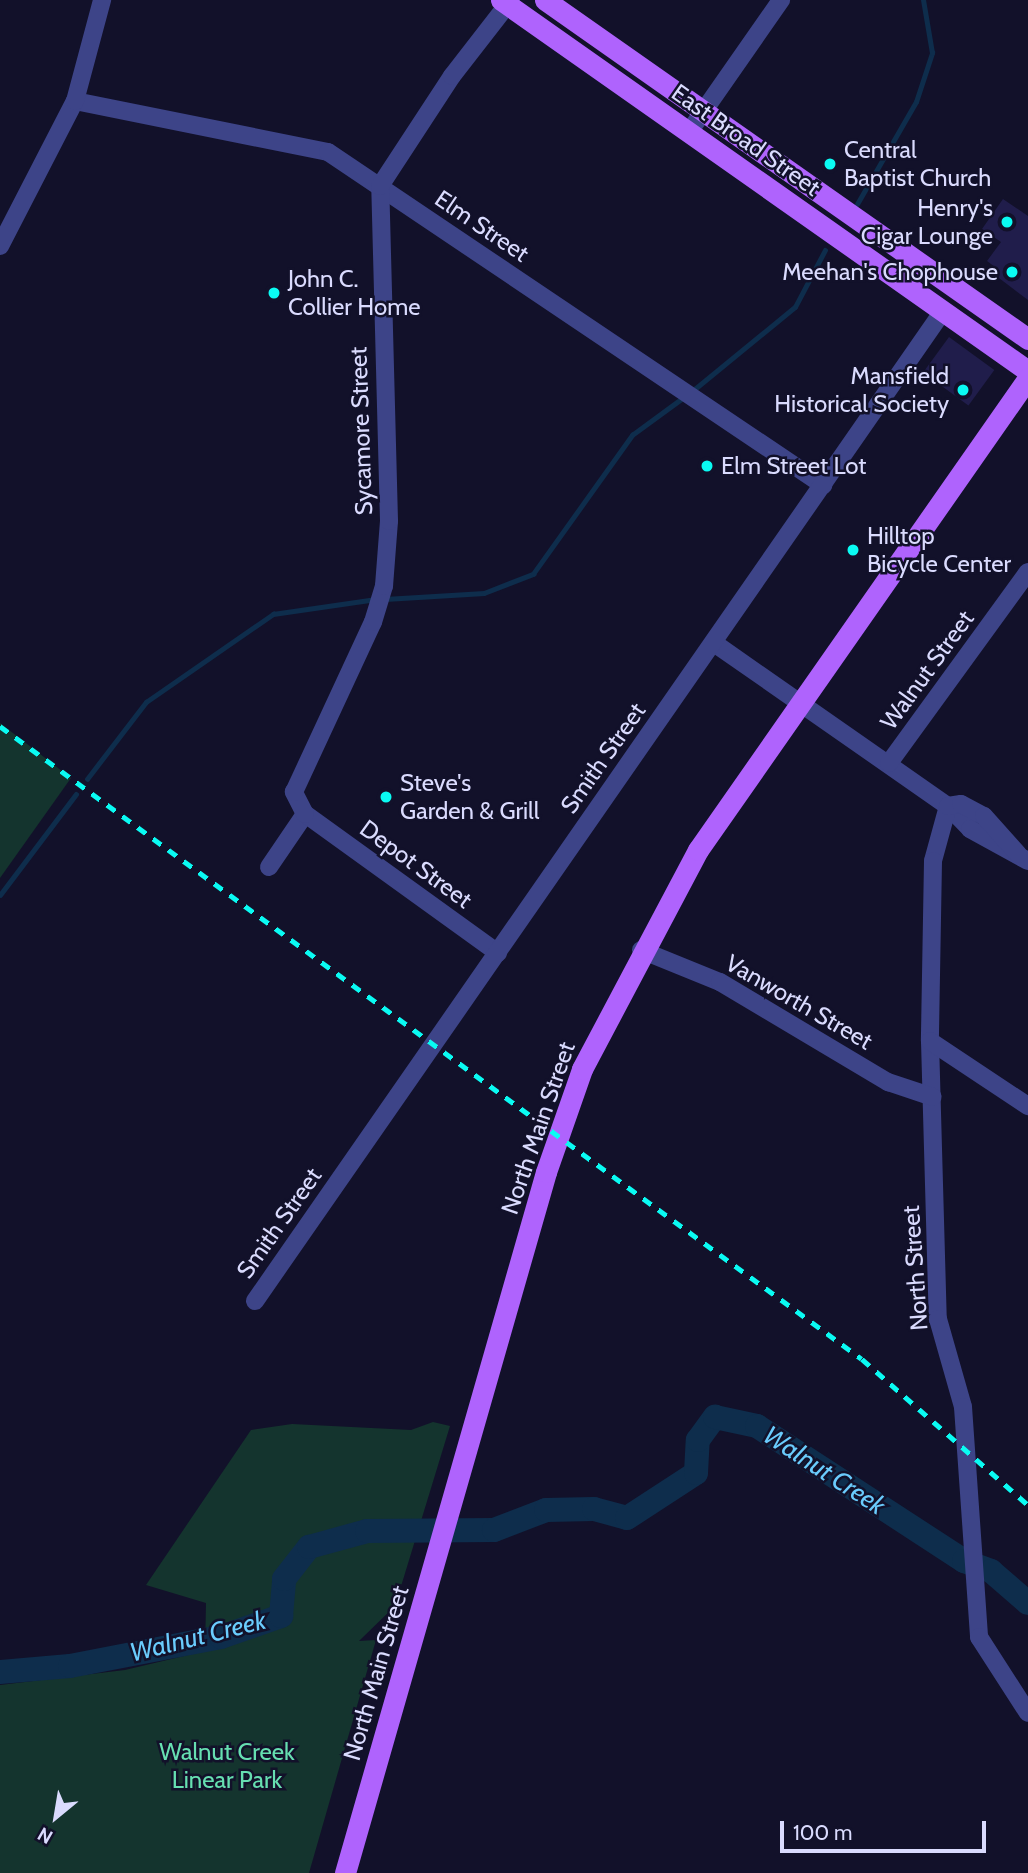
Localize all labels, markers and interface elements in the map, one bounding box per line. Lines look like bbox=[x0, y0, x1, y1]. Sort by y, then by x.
street label: East Broad Street bbox=[666, 78, 826, 202]
place label: Central Baptist Church bbox=[844, 136, 991, 192]
marker: Central Baptist Church bbox=[822, 156, 838, 172]
street label: Elm Street bbox=[430, 184, 534, 268]
place label: Henry's Cigar Lounge bbox=[861, 194, 993, 250]
marker: Henry's Cigar Lounge bbox=[999, 214, 1015, 230]
place label: Meehan's Chophouse bbox=[782, 258, 998, 286]
marker: Meehan's Chophouse bbox=[1004, 264, 1020, 280]
place label: John C. Collier Home bbox=[288, 265, 420, 321]
marker: John C. Collier Home bbox=[266, 285, 282, 301]
street label: Sycamore Street bbox=[344, 346, 378, 516]
place label: Mansfield Historical Society bbox=[774, 362, 949, 418]
marker: Mansfield Historical Society bbox=[955, 382, 971, 398]
place label: Elm Street Lot bbox=[721, 452, 866, 480]
marker: Elm Street Lot bbox=[699, 458, 715, 474]
place label: Hilltop Bicycle Center bbox=[867, 522, 1011, 578]
marker: Hilltop Bicycle Center bbox=[845, 542, 861, 558]
street label: Walnut Street bbox=[874, 605, 980, 735]
street label: Smith Street bbox=[554, 697, 652, 819]
place label: Steve's Garden & Grill bbox=[400, 769, 539, 825]
marker: Steve's Garden & Grill bbox=[378, 789, 394, 805]
street label: Depot Street bbox=[354, 814, 478, 914]
street label: Vanworth Street bbox=[720, 948, 878, 1056]
street label: North Main Street bbox=[495, 1038, 581, 1218]
street label: Smith Street bbox=[230, 1162, 328, 1284]
street label: North Street bbox=[896, 1204, 934, 1332]
water label: Walnut Creek bbox=[757, 1420, 891, 1522]
street label: North Main Street bbox=[337, 1582, 415, 1764]
water label: Walnut Creek bbox=[127, 1605, 269, 1669]
park label: Walnut Creek Linear Park bbox=[159, 1738, 295, 1794]
north arrow bbox=[21, 1782, 91, 1852]
scale bar bbox=[783, 1806, 990, 1850]
text: 100 m bbox=[793, 1820, 852, 1845]
text: N bbox=[34, 1822, 57, 1849]

